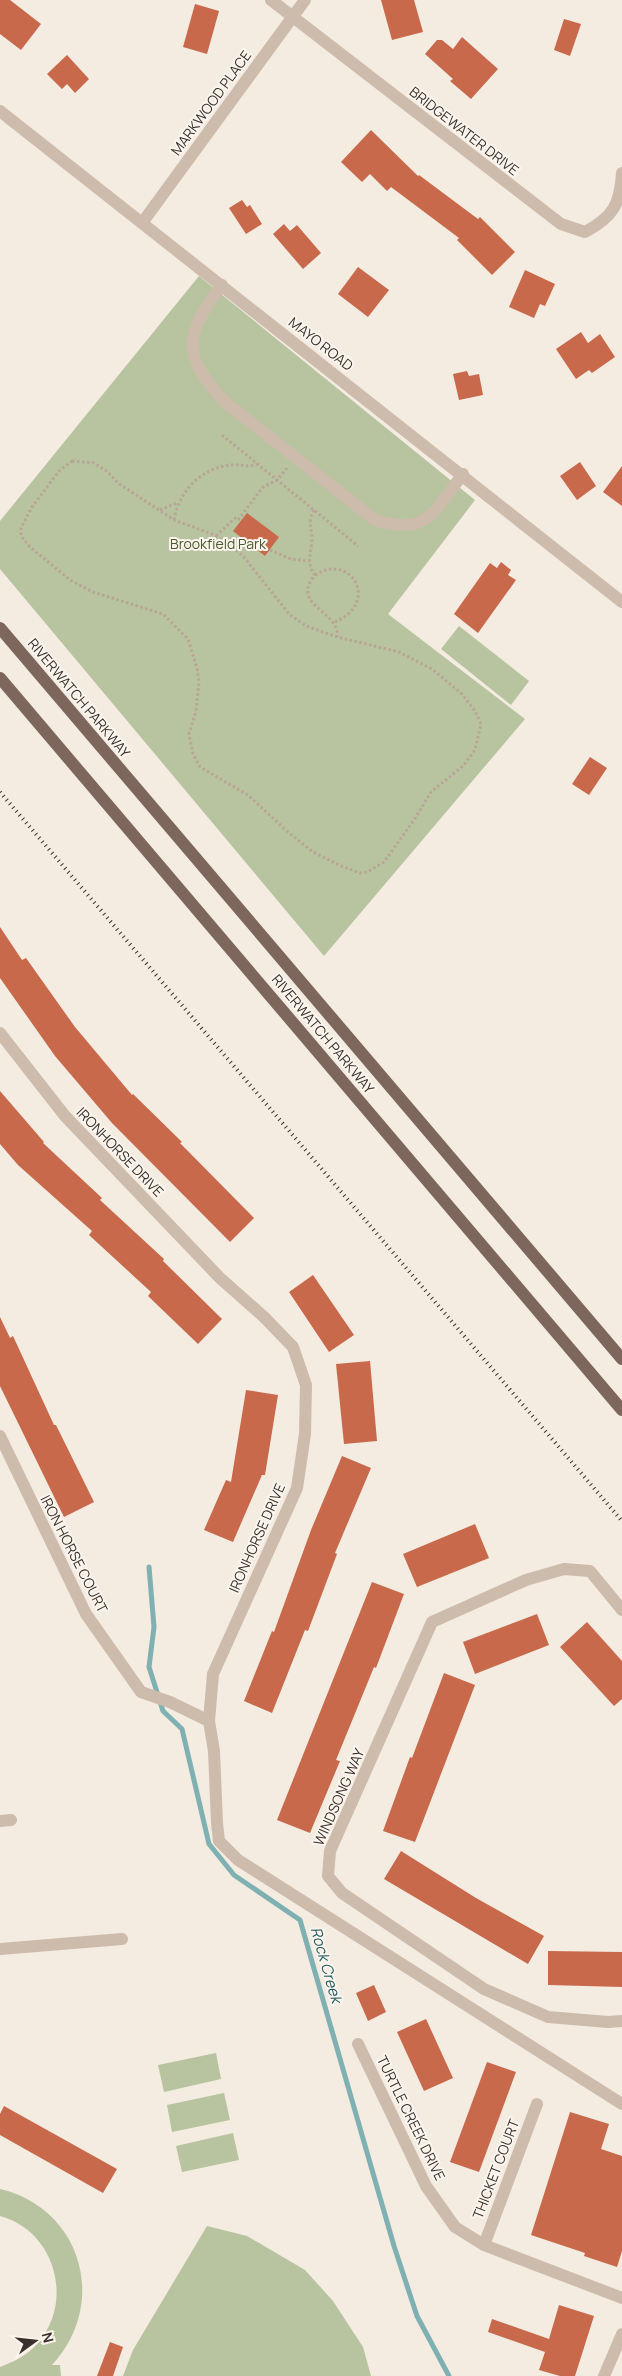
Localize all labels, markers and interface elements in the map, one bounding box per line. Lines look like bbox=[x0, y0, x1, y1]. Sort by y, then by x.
street label: MARKWOOD PLACE bbox=[166, 46, 255, 159]
street label: BRIDGEWATER DRIVE bbox=[406, 82, 523, 179]
street label: MAYO ROAD bbox=[285, 312, 357, 375]
park label: Brookfield Park bbox=[170, 534, 267, 553]
street label: RIVERWATCH PARKWAY bbox=[24, 634, 135, 761]
street label: RIVERWATCH PARKWAY bbox=[268, 970, 379, 1097]
street label: IRONHORSE DRIVE bbox=[73, 1103, 168, 1201]
street label: IRONHORSE DRIVE bbox=[224, 1480, 289, 1595]
street label: IRON HORSE COURT bbox=[37, 1492, 113, 1616]
street label: WINDSONG WAY bbox=[309, 1745, 369, 1848]
water label: Rock Creek bbox=[306, 1924, 348, 2008]
street label: TURTLE CREEK DRIVE bbox=[373, 2052, 450, 2183]
street label: THICKET COURT bbox=[468, 2116, 524, 2221]
north arrow bbox=[10, 2316, 60, 2366]
text: N bbox=[38, 2330, 59, 2345]

